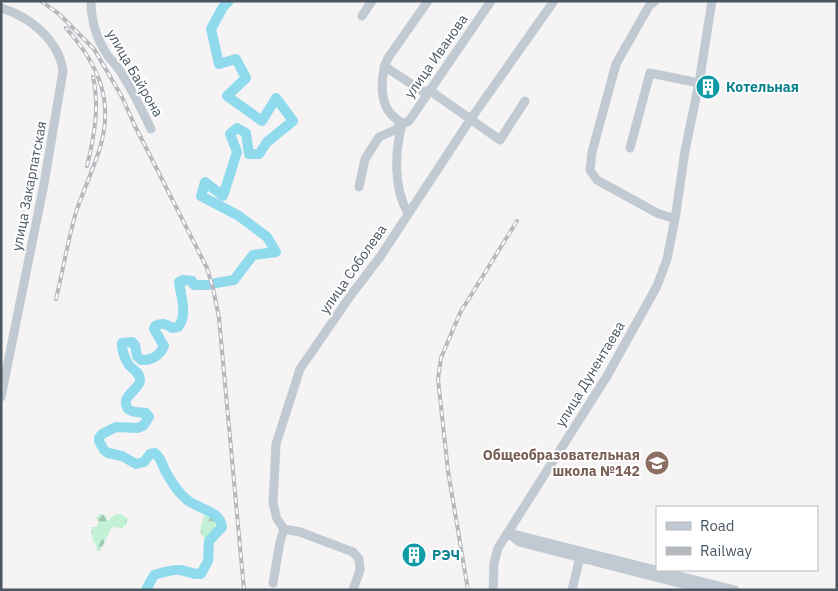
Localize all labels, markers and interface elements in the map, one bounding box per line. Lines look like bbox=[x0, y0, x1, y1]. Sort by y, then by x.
street label: улица Иванова bbox=[400, 10, 472, 102]
street label: улица Байрона bbox=[103, 26, 168, 121]
building icon: Котельная bbox=[695, 74, 721, 100]
place label: Котельная bbox=[726, 78, 799, 96]
street label: улица Закарпатская bbox=[8, 119, 50, 253]
street label: улица Соболева bbox=[315, 220, 391, 317]
street label: улица Дунентаева bbox=[551, 317, 629, 430]
place label: Общеобразовательная школа №142 bbox=[483, 446, 640, 480]
school or university icon: Общеобразовательная школа №142 bbox=[644, 450, 670, 476]
legend bbox=[656, 506, 818, 571]
text: Road bbox=[700, 516, 735, 535]
text: Railway bbox=[700, 541, 753, 560]
building icon: РЭЧ bbox=[401, 542, 427, 568]
place label: РЭЧ bbox=[432, 546, 460, 564]

